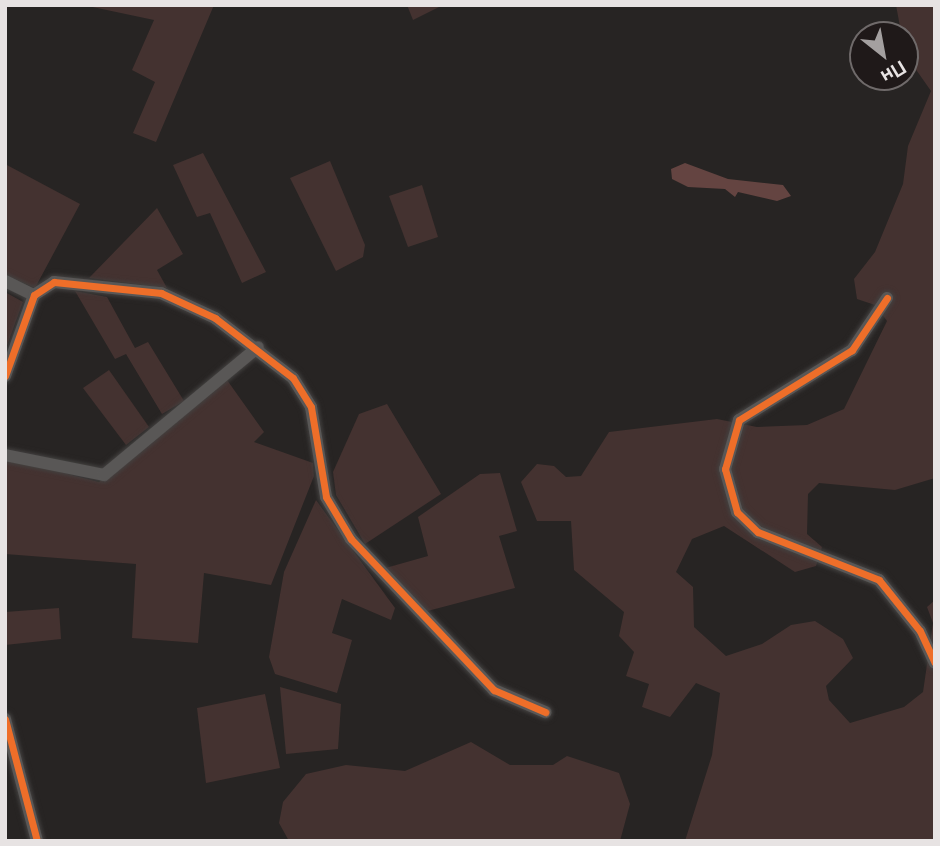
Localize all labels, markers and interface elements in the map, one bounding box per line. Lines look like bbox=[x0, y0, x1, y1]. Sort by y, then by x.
north arrow bbox=[849, 21, 919, 91]
text: Пн bbox=[877, 56, 910, 88]

